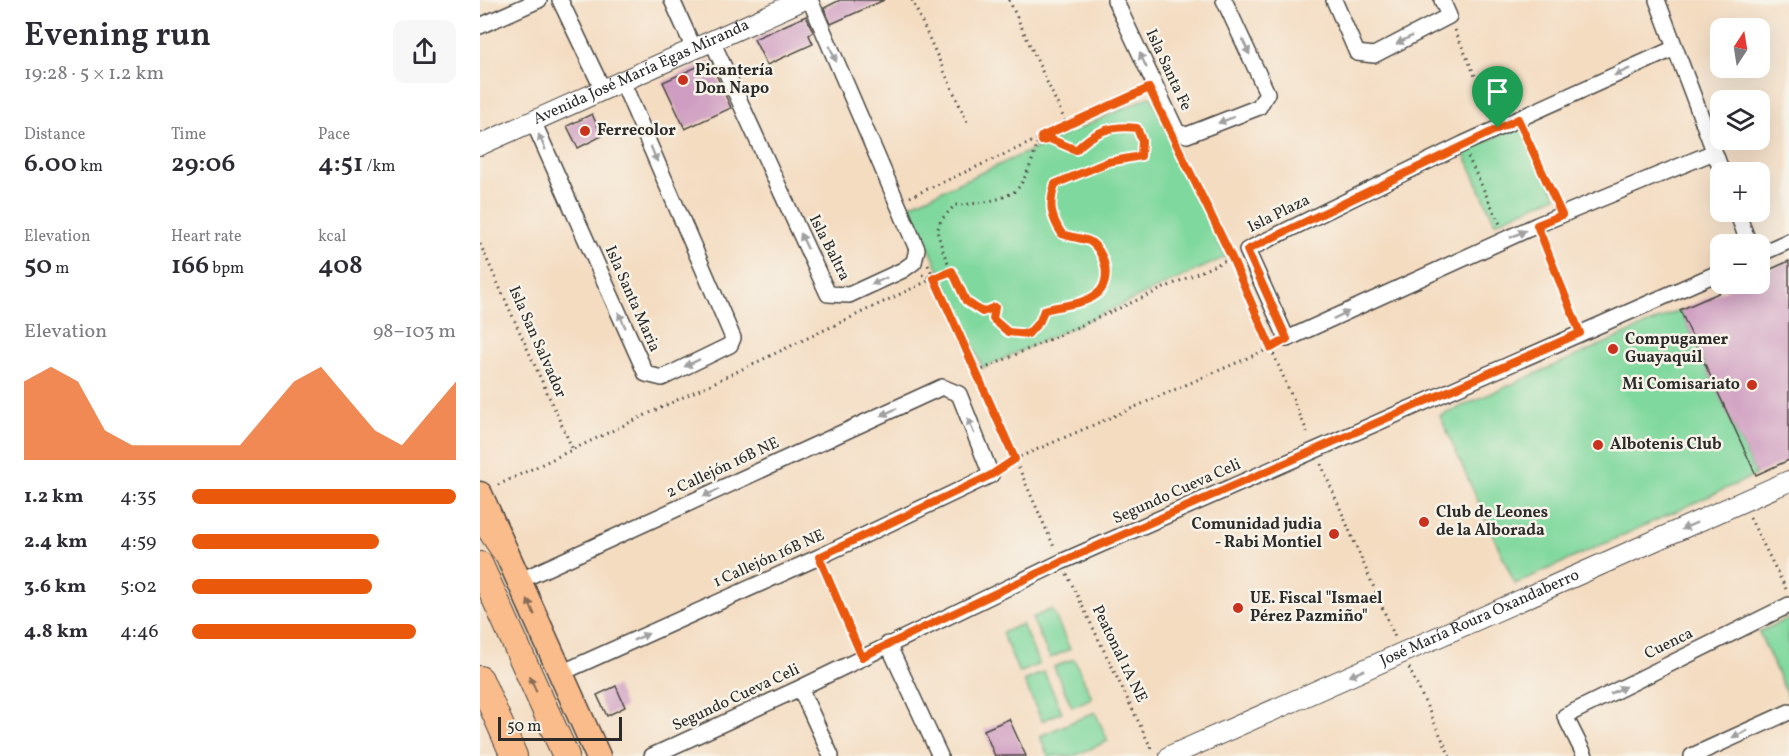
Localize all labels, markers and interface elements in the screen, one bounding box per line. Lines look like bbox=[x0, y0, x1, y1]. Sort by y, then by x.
text: Evening run bbox=[24, 14, 211, 60]
street label: Avenida José María Egas Miranda bbox=[530, 14, 753, 131]
north arrow bbox=[1710, 18, 1770, 78]
map controls bbox=[1710, 18, 1770, 294]
button: share bbox=[393, 20, 456, 83]
street label: Isla Santa Fe bbox=[1140, 26, 1196, 114]
one-way arrow bbox=[1395, 35, 1412, 45]
one-way arrow bbox=[1241, 38, 1250, 55]
one-way arrow bbox=[828, 45, 838, 63]
one-way arrow bbox=[1139, 51, 1148, 68]
text: 19:28 · 5 × 1.2 km bbox=[24, 60, 164, 88]
place label: Picantería Don Napo bbox=[695, 60, 774, 100]
pin bbox=[1472, 66, 1523, 128]
one-way arrow bbox=[1613, 68, 1631, 78]
marker: Picantería Don Napo bbox=[676, 73, 690, 87]
icon: arrive bbox=[1481, 75, 1514, 108]
button: layers bbox=[1710, 90, 1770, 150]
one-way arrow bbox=[1216, 115, 1234, 125]
place label: Ferrecolor bbox=[597, 120, 676, 142]
text: Distance bbox=[24, 124, 85, 146]
text: Time bbox=[171, 124, 206, 146]
text: Pace bbox=[318, 124, 350, 146]
marker: Ferrecolor bbox=[578, 124, 592, 138]
one-way arrow bbox=[537, 133, 547, 151]
one-way arrow bbox=[650, 145, 659, 163]
text: 6.00 bbox=[24, 146, 77, 182]
text: 29:06 bbox=[171, 146, 235, 182]
text: 4:51 bbox=[318, 146, 363, 182]
text: km bbox=[77, 156, 103, 178]
text: /km bbox=[363, 156, 395, 178]
button: + bbox=[1710, 162, 1770, 222]
street label: Isla Plaza bbox=[1244, 190, 1314, 238]
street label: Isla Baltra bbox=[803, 211, 855, 285]
text: Elevation bbox=[24, 226, 91, 248]
text: Heart rate bbox=[171, 226, 242, 248]
text: kcal bbox=[318, 226, 346, 248]
one-way arrow bbox=[1509, 229, 1527, 239]
one-way arrow bbox=[799, 232, 808, 249]
button: − bbox=[1710, 234, 1770, 294]
street label: Isla Santa Maria bbox=[599, 242, 665, 356]
text: 50 bbox=[24, 248, 52, 284]
text: 166 bbox=[171, 248, 209, 284]
text: 408 bbox=[318, 248, 363, 284]
text: m bbox=[52, 258, 69, 280]
text: bpm bbox=[209, 258, 244, 280]
one-way arrow bbox=[870, 277, 888, 287]
street label: Isla San Salvador bbox=[502, 283, 572, 402]
one-way arrow bbox=[1332, 310, 1350, 320]
one-way arrow bbox=[617, 311, 627, 329]
text: Elevation bbox=[24, 318, 107, 346]
text: 98–103 m bbox=[373, 318, 456, 346]
place label: Compugamer Guayaquil bbox=[1625, 329, 1729, 369]
marker: Compugamer Guayaquil bbox=[1606, 342, 1620, 356]
one-way arrow bbox=[683, 358, 701, 368]
place label: Mi Comisariato bbox=[1622, 374, 1740, 396]
marker: Mi Comisariato bbox=[1745, 378, 1759, 392]
one-way arrow bbox=[880, 407, 897, 416]
one-way arrow bbox=[966, 417, 976, 435]
street label: 2 Callejón 16B NE bbox=[663, 432, 783, 504]
place label: Albotenis Club bbox=[1610, 434, 1722, 456]
marker: Albotenis Club bbox=[1591, 438, 1605, 452]
street label: Segundo Cueva Celi bbox=[1109, 454, 1245, 530]
text: 1.2 km bbox=[24, 483, 84, 511]
text: 4:35 bbox=[120, 483, 157, 511]
one-way arrow bbox=[703, 489, 720, 498]
place label: Club de Leones de la Alborada bbox=[1436, 502, 1548, 542]
place label: Comunidad judia - Rabi Montiel bbox=[1191, 514, 1323, 554]
marker: Club de Leones de la Alborada bbox=[1417, 515, 1431, 529]
one-way arrow bbox=[1680, 522, 1697, 531]
street label: 1 Callejón 16B NE bbox=[710, 525, 828, 593]
marker: Comunidad judia - Rabi Montiel bbox=[1327, 527, 1341, 541]
text: 2.4 km bbox=[24, 528, 88, 556]
text: 4:59 bbox=[120, 528, 156, 556]
street label: José María Roura Oxandaberro bbox=[1377, 564, 1583, 672]
text: 3.6 km bbox=[24, 573, 86, 601]
text: 5:02 bbox=[120, 573, 157, 601]
place label: UE. Fiscal "Ismael Pérez Pazmiño" bbox=[1250, 588, 1383, 628]
one-way arrow bbox=[526, 598, 535, 616]
marker: UE. Fiscal "Ismael Pérez Pazmiño" bbox=[1231, 601, 1245, 615]
street label: Peatonal 1A NE bbox=[1086, 602, 1152, 706]
text: 4.8 km bbox=[24, 618, 88, 646]
text: 4:46 bbox=[120, 618, 159, 646]
street label: Cuenca bbox=[1641, 623, 1697, 665]
one-way arrow bbox=[633, 632, 651, 642]
street label: Segundo Cueva Celi bbox=[669, 659, 803, 737]
one-way arrow bbox=[1348, 669, 1366, 678]
one-way arrow bbox=[529, 675, 538, 692]
one-way arrow bbox=[1609, 685, 1626, 694]
scale bar bbox=[498, 714, 622, 742]
text: 50 m bbox=[507, 716, 541, 738]
one-way arrow bbox=[1731, 729, 1749, 739]

